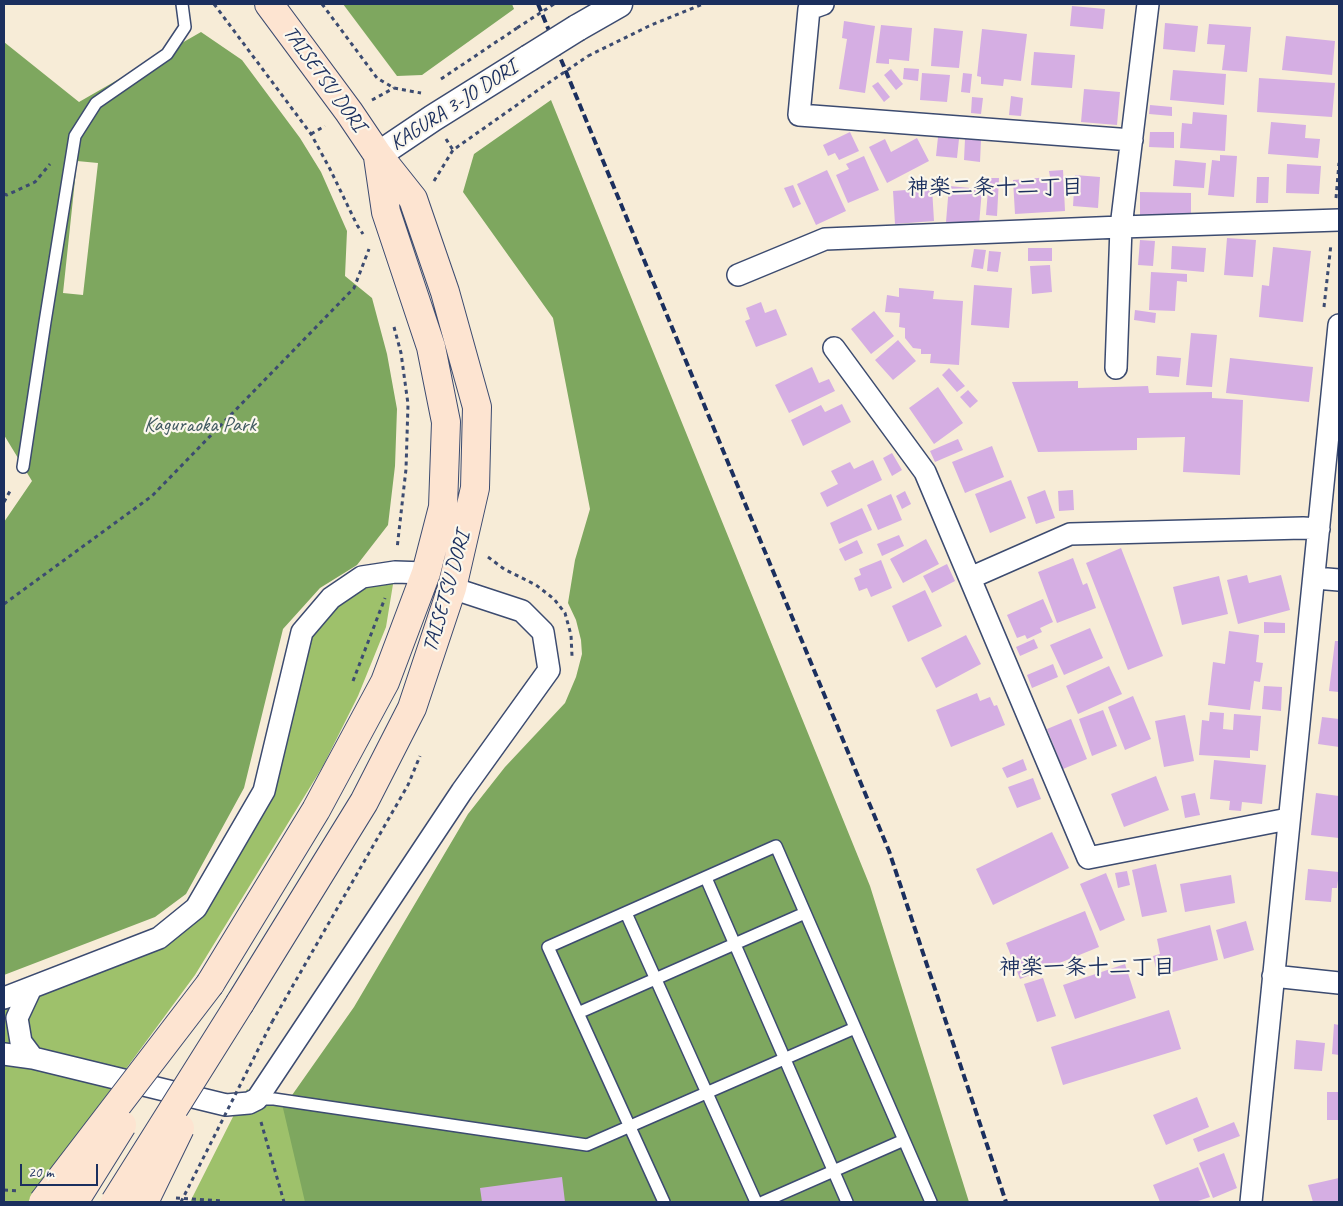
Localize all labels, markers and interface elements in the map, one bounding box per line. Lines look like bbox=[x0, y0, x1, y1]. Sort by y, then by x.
street label: TAISETSU DORI bbox=[277, 21, 371, 137]
street label: KAGURA 3-JO DORI bbox=[386, 56, 522, 156]
district label: 神楽二条十二丁目 bbox=[907, 175, 1083, 201]
park label: Kaguraoka Park bbox=[144, 412, 256, 438]
street label: TAISETSU DORI bbox=[418, 529, 476, 655]
district label: 神楽一条十二丁目 bbox=[999, 955, 1175, 981]
scale bar bbox=[22, 1154, 100, 1186]
text: 20 m bbox=[28, 1163, 54, 1182]

